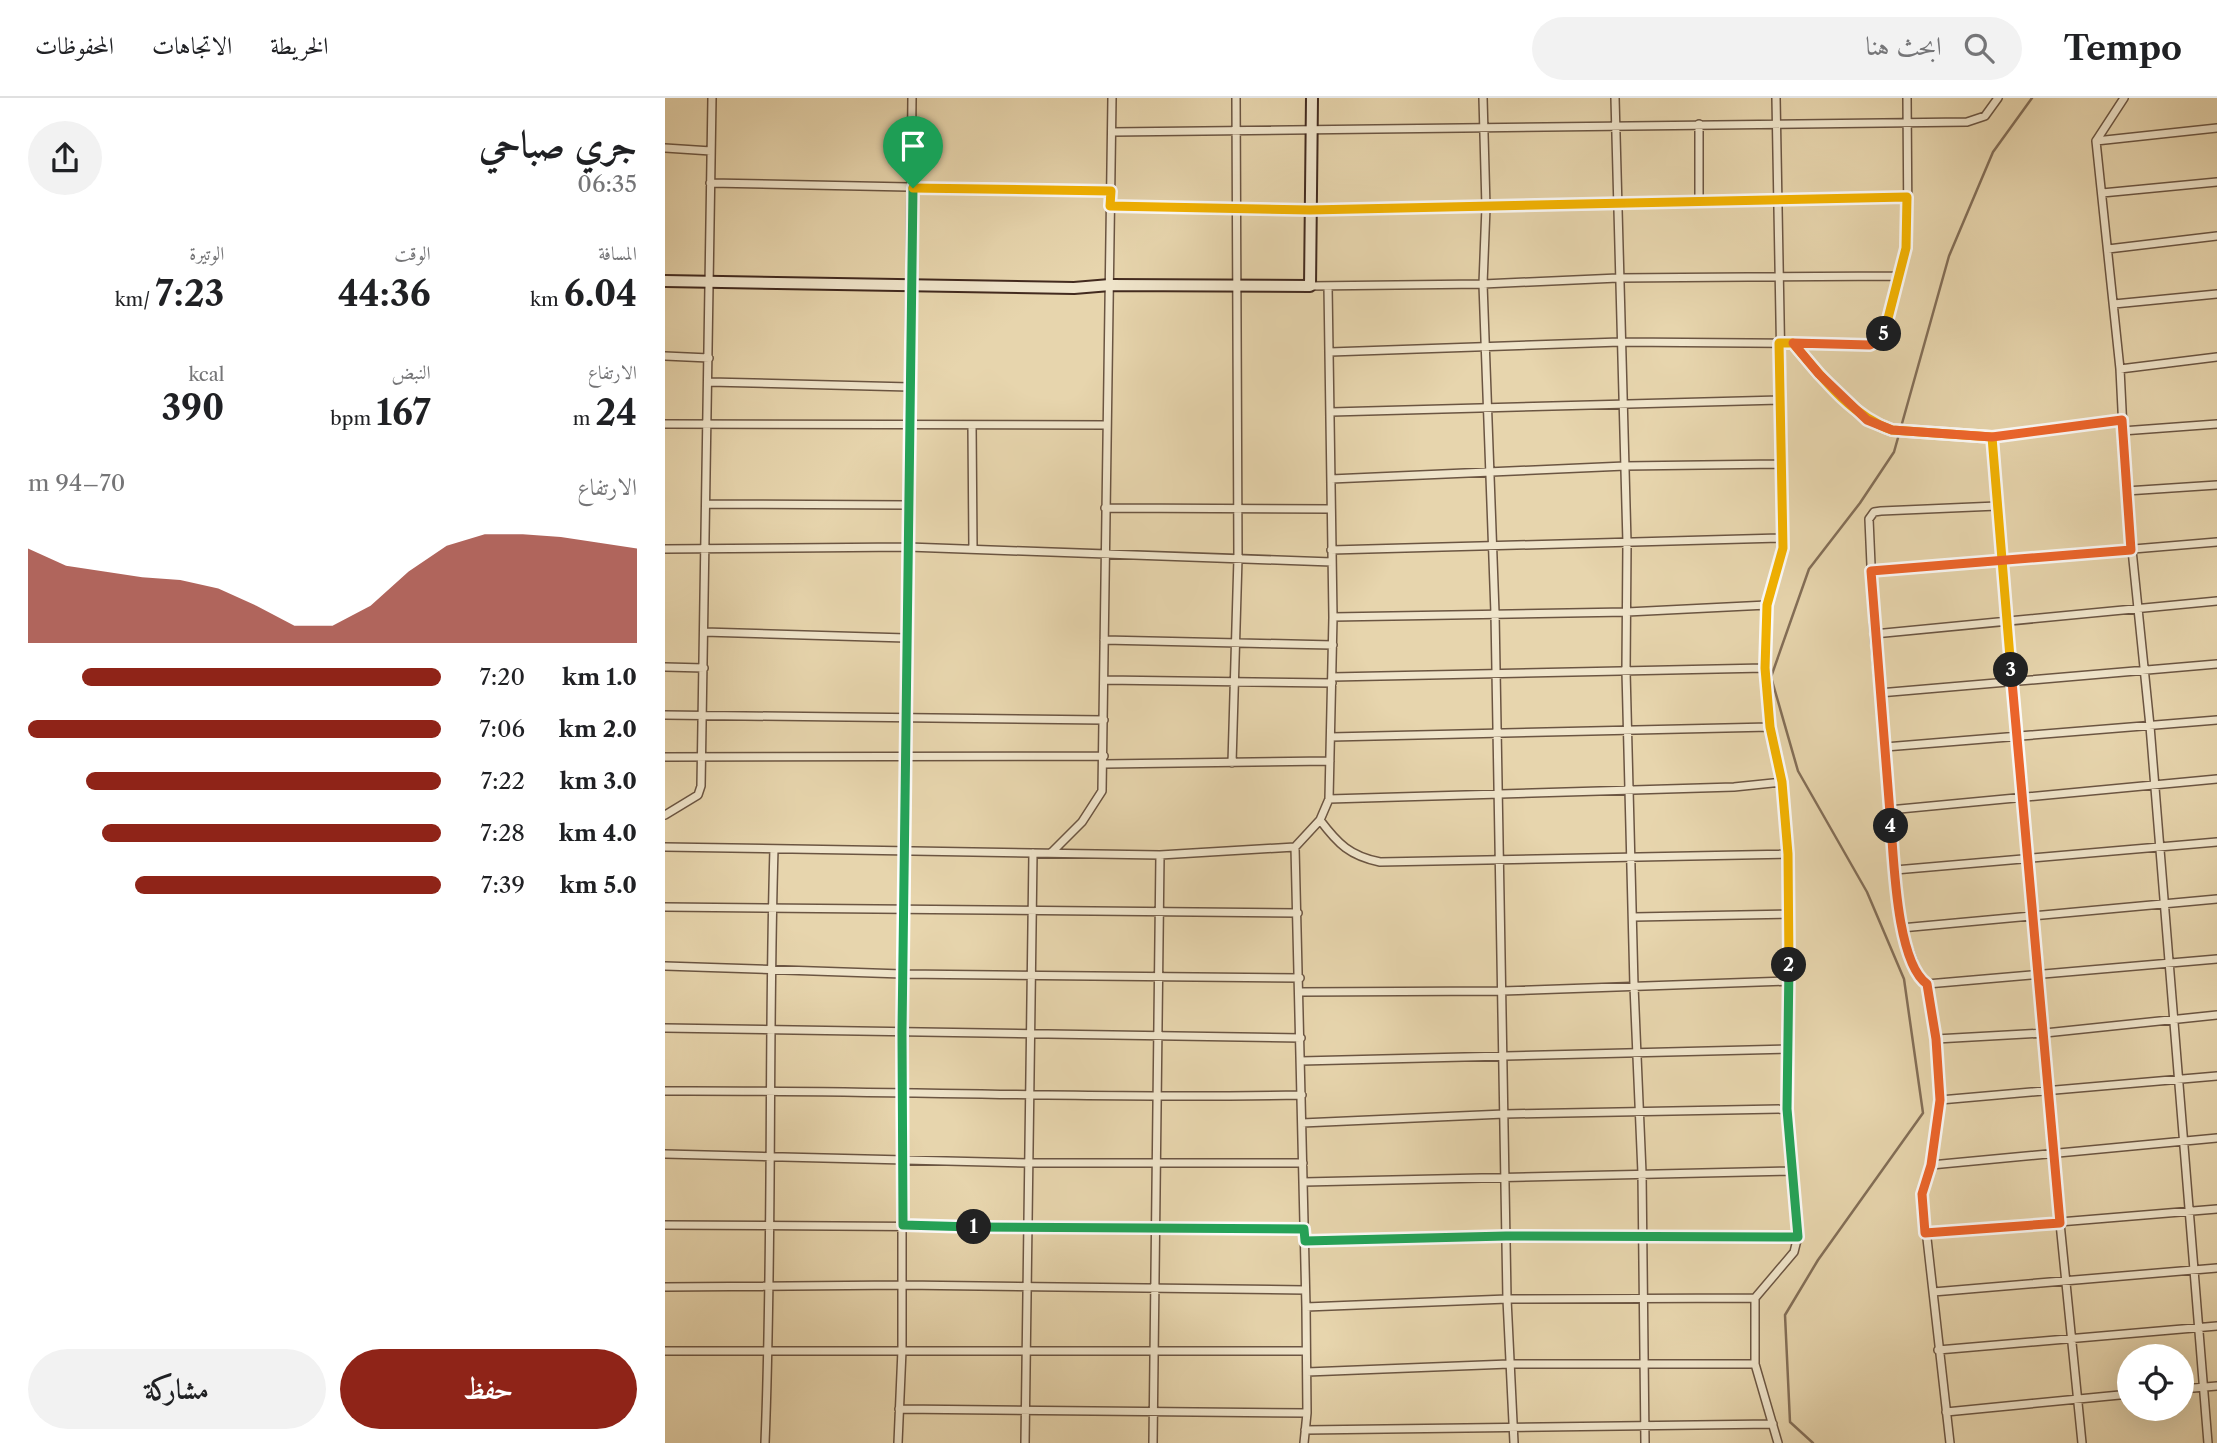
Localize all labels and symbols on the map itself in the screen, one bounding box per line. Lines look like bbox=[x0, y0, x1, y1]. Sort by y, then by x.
pin bbox=[883, 116, 943, 188]
pin: 5 bbox=[1867, 316, 1901, 352]
pin: 3 bbox=[1993, 652, 2029, 688]
pin: 4 bbox=[1873, 808, 1909, 844]
pin: 2 bbox=[1771, 948, 1807, 982]
pin: 1 bbox=[957, 1210, 991, 1244]

